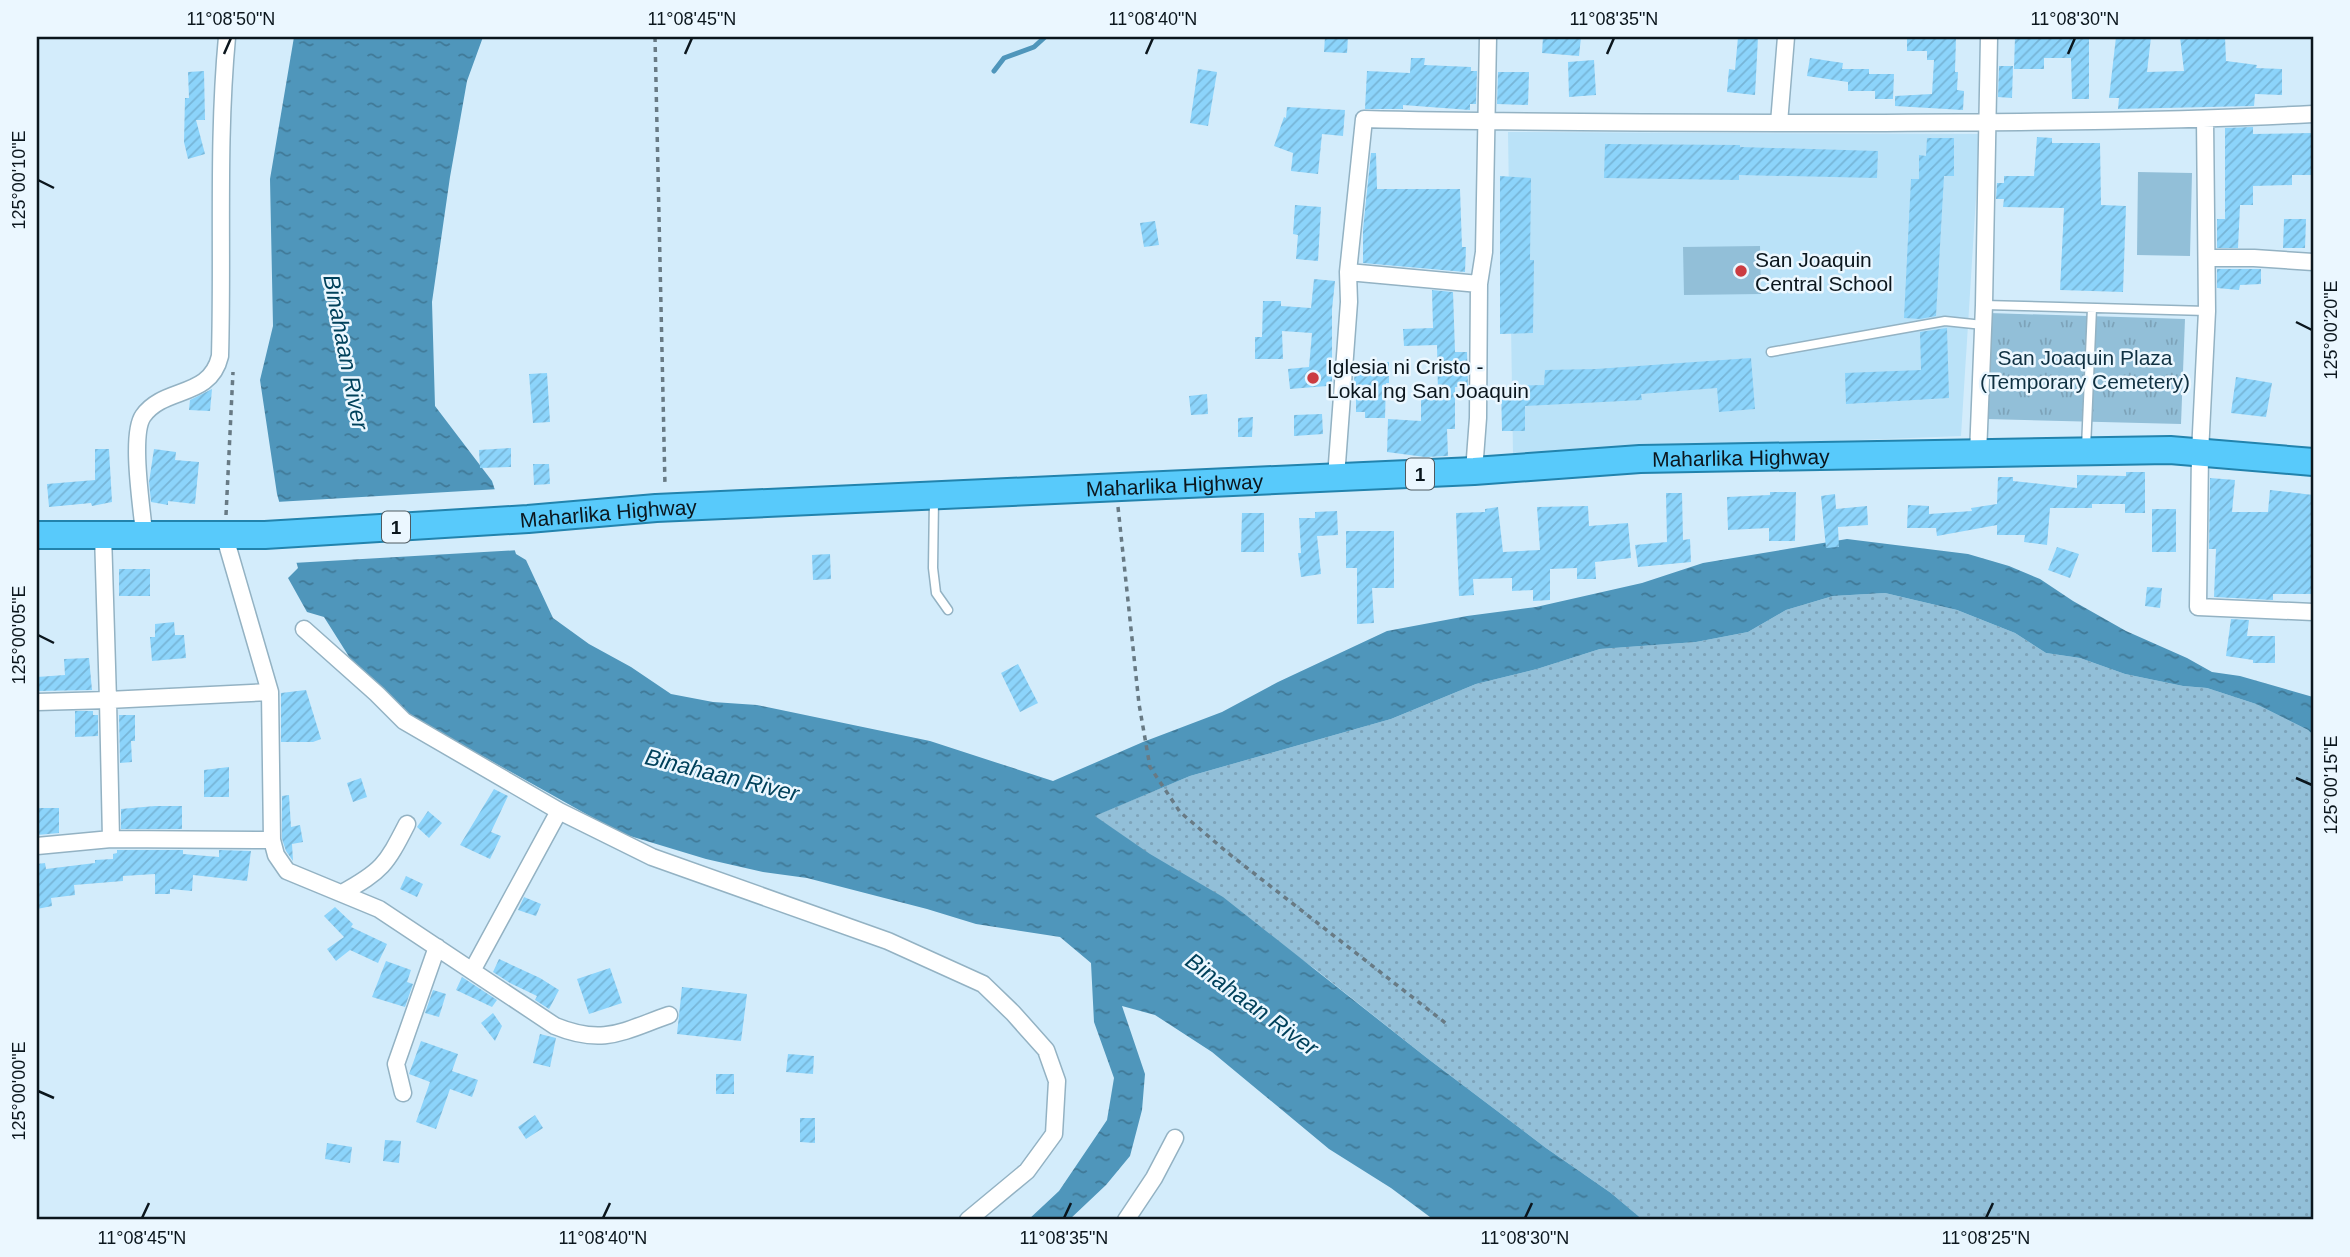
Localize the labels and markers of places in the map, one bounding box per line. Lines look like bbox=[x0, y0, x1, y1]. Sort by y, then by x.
place label: San Joaquin Central School bbox=[1755, 248, 1893, 295]
marker: San Joaquin Central School bbox=[1733, 263, 1749, 279]
place label: Iglesia ni Cristo - Lokal ng San Joaquin bbox=[1327, 355, 1529, 402]
marker: Iglesia ni Cristo - Lokal ng San Joaquin bbox=[1305, 370, 1321, 386]

